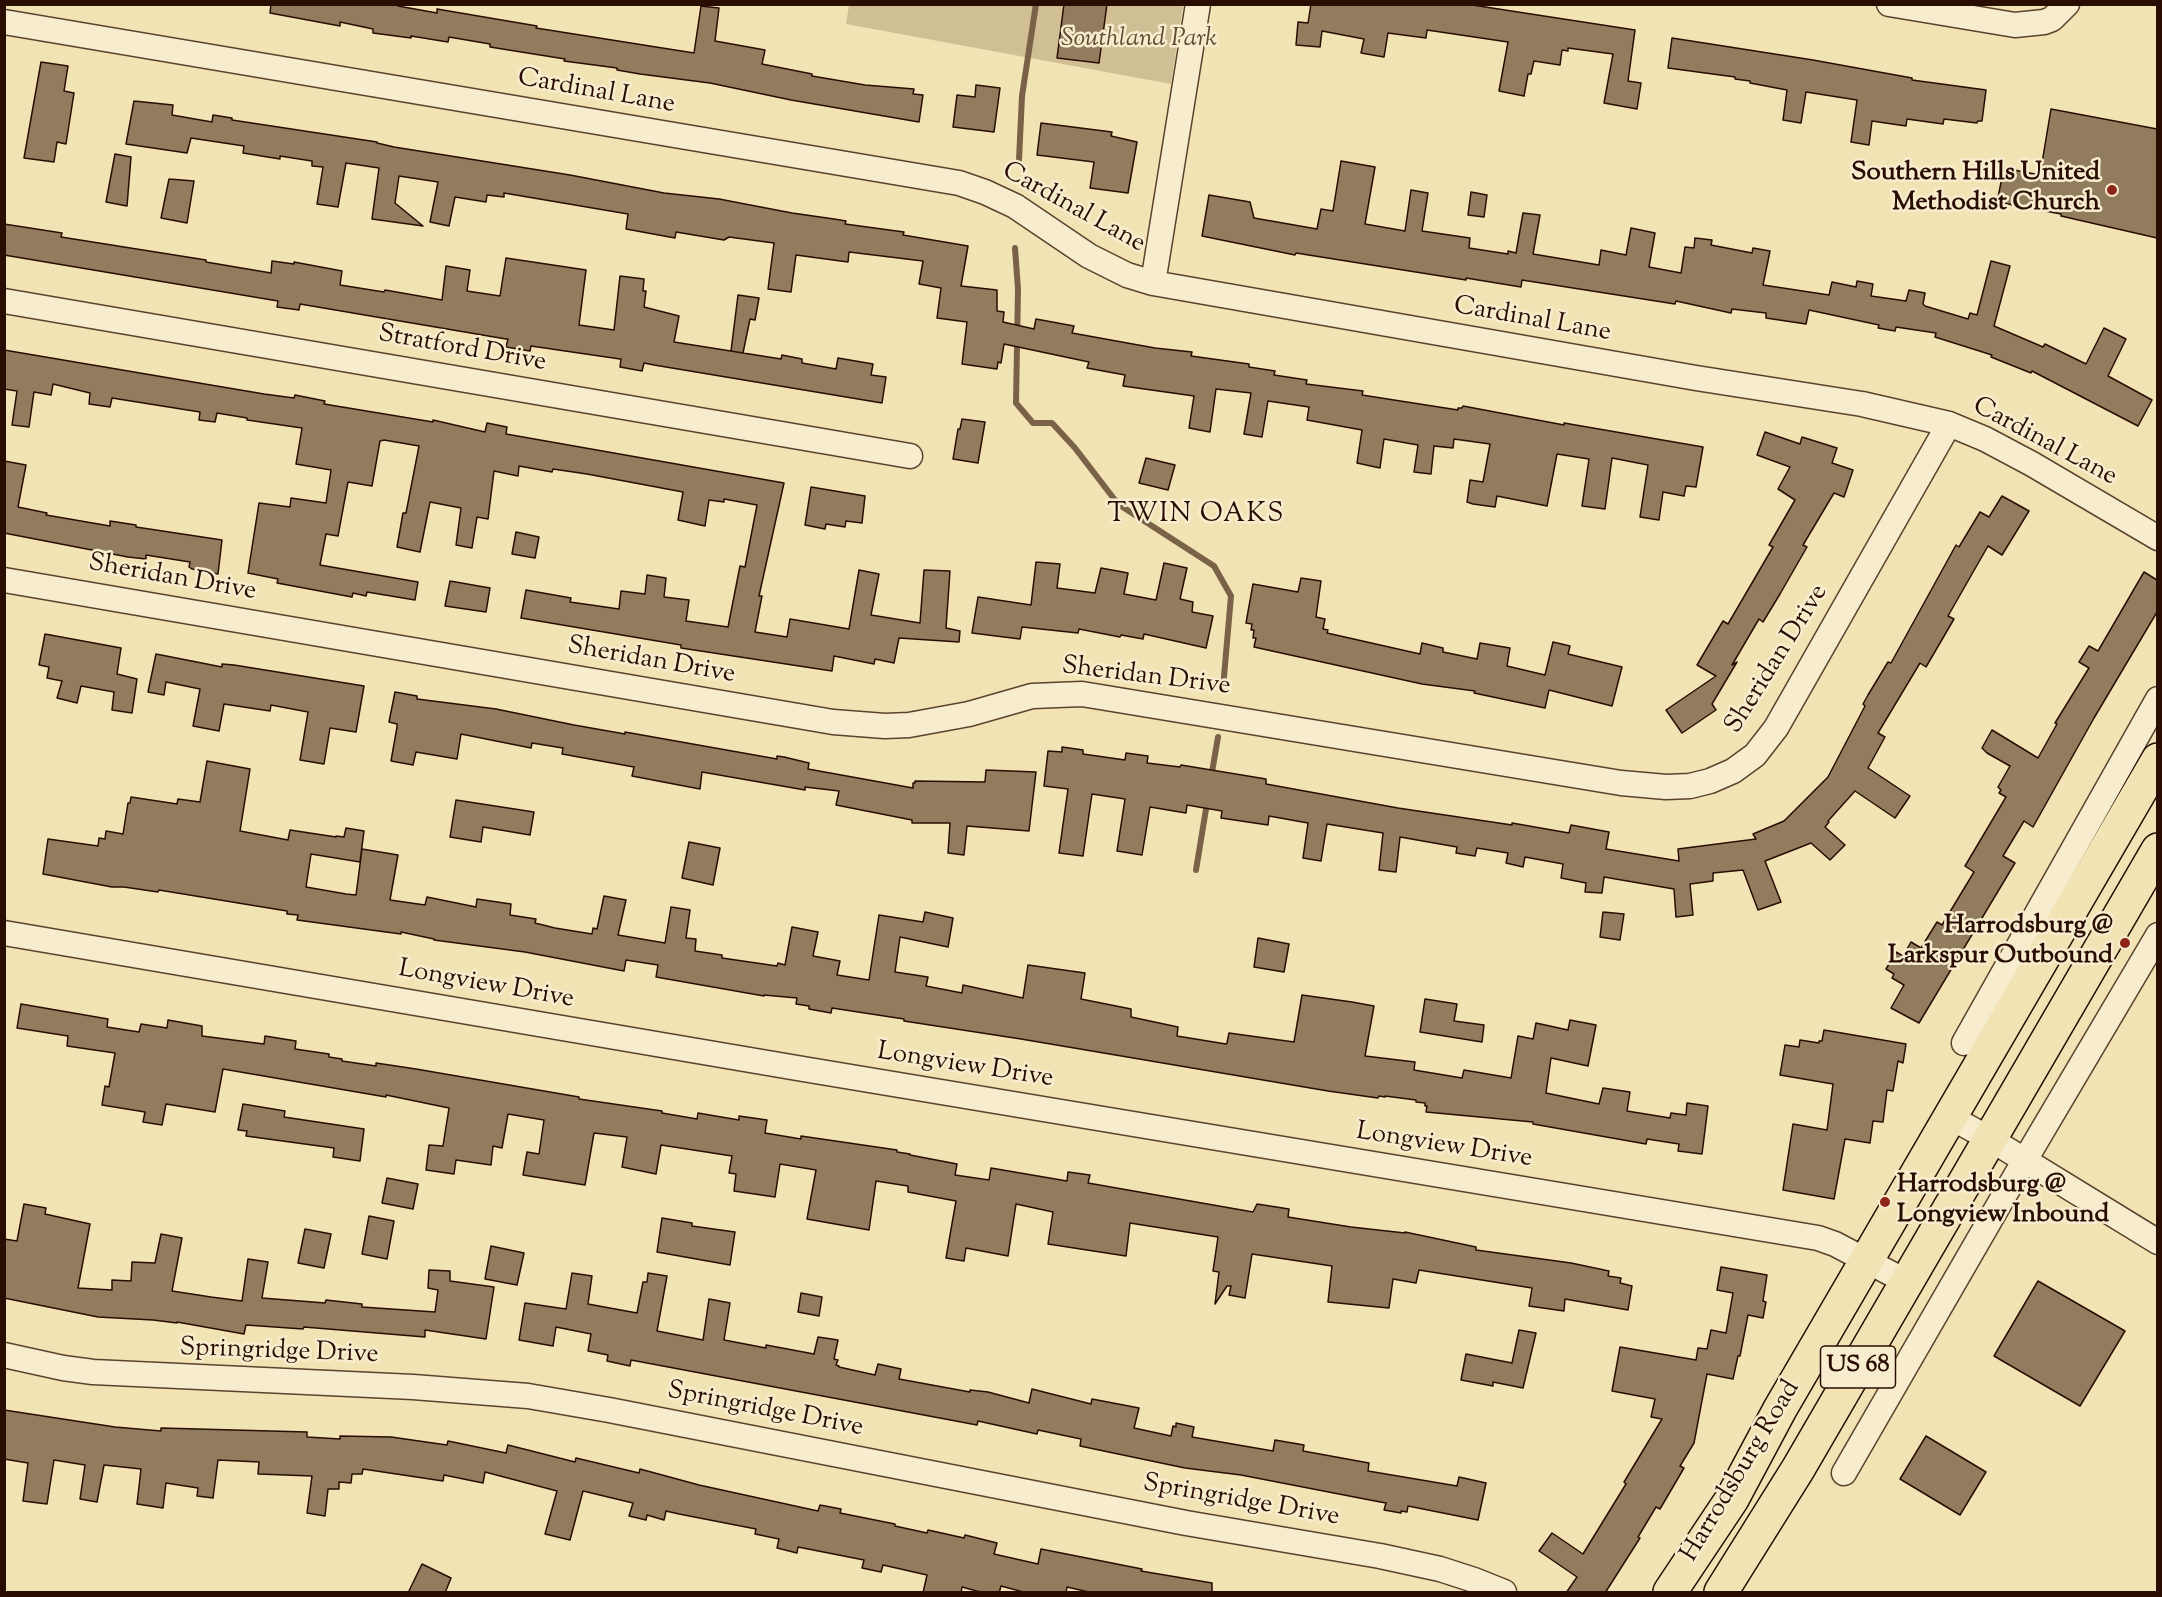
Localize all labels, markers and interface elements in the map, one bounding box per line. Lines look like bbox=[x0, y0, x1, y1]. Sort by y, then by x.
park label: Southland Park bbox=[1061, 25, 1217, 57]
street label: Cardinal Lane bbox=[515, 64, 677, 122]
street label: Cardinal Lane bbox=[996, 157, 1150, 261]
place label: Southern Hills United Methodist Church bbox=[1851, 159, 2100, 220]
marker: Southern Hills United Methodist Church bbox=[2105, 183, 2119, 197]
street label: Cardinal Lane bbox=[1451, 292, 1613, 350]
street label: Stratford Drive bbox=[376, 320, 548, 380]
street label: Cardinal Lane bbox=[1966, 392, 2122, 494]
district label: TWIN OAKS bbox=[1107, 500, 1285, 532]
street label: Sheridan Drive bbox=[86, 549, 258, 609]
street label: Sheridan Drive bbox=[1720, 580, 1836, 740]
street label: Sheridan Drive bbox=[565, 632, 737, 692]
street label: Sheridan Drive bbox=[1060, 652, 1232, 704]
place label: Harrodsburg @ Larkspur Outbound bbox=[1888, 912, 2113, 974]
marker: Harrodsburg @ Larkspur Outbound bbox=[2118, 936, 2132, 950]
street label: Longview Drive bbox=[396, 955, 576, 1017]
street label: Longview Drive bbox=[875, 1038, 1055, 1096]
street label: Longview Drive bbox=[1354, 1118, 1534, 1176]
place label: Harrodsburg @ Longview Inbound bbox=[1897, 1171, 2109, 1232]
marker: Harrodsburg @ Longview Inbound bbox=[1878, 1195, 1892, 1209]
street label: Springridge Drive bbox=[179, 1334, 379, 1372]
road number: US 68 bbox=[1820, 1346, 1896, 1388]
street label: Harrodsburg Road bbox=[1676, 1376, 1808, 1568]
street label: Springridge Drive bbox=[664, 1377, 866, 1445]
street label: Springridge Drive bbox=[1140, 1469, 1342, 1535]

